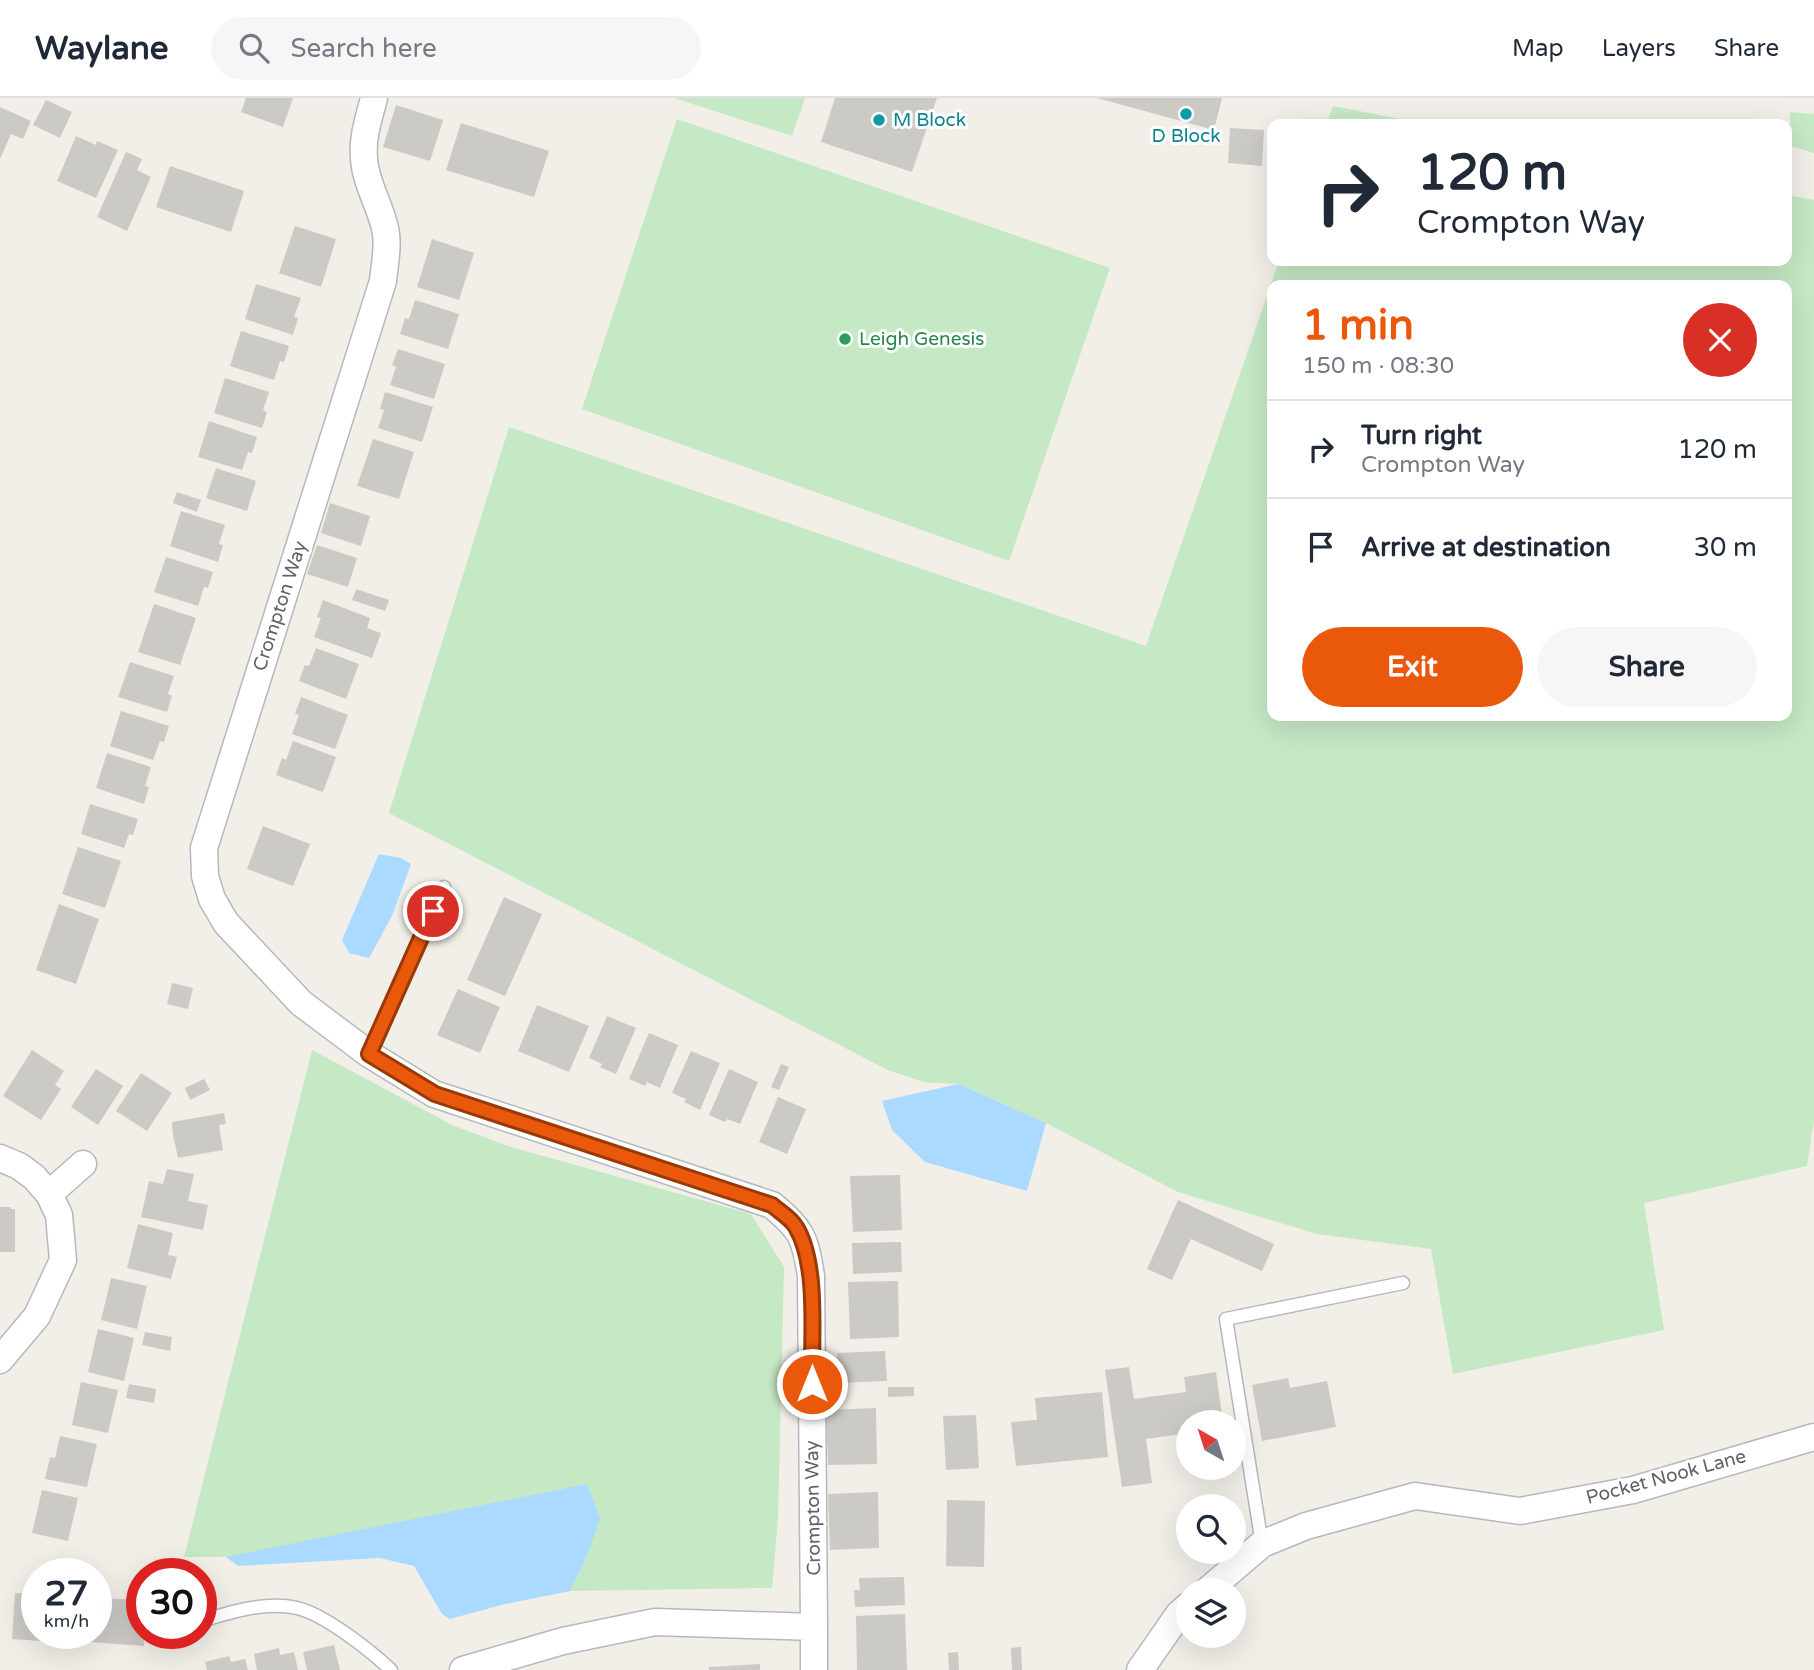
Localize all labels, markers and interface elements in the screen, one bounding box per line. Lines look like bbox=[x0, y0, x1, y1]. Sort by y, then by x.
search box bbox=[211, 17, 701, 80]
text: Waylane bbox=[35, 29, 169, 68]
icon: search bbox=[235, 29, 273, 67]
text: Search here bbox=[291, 33, 437, 64]
text: Map bbox=[1512, 34, 1564, 63]
text: Layers bbox=[1602, 34, 1676, 63]
text: Share bbox=[1714, 34, 1779, 63]
marker: D Block bbox=[1178, 106, 1194, 122]
place label: M Block bbox=[893, 109, 966, 131]
marker: M Block bbox=[871, 112, 887, 128]
place label: D Block bbox=[1151, 125, 1221, 147]
text: 120 m bbox=[1417, 144, 1567, 203]
icon: right bbox=[1302, 147, 1393, 238]
text: Crompton Way bbox=[1417, 204, 1645, 242]
text: 1 min bbox=[1302, 300, 1414, 351]
button: close bbox=[1683, 303, 1757, 377]
place label: Leigh Genesis bbox=[859, 328, 984, 350]
marker: Leigh Genesis bbox=[837, 331, 853, 347]
text: 150 m · 08:30 bbox=[1302, 352, 1454, 380]
text: Turn right bbox=[1361, 420, 1482, 451]
icon: right bbox=[1302, 430, 1340, 468]
text: 120 m bbox=[1677, 434, 1757, 465]
text: Crompton Way bbox=[1361, 451, 1525, 479]
icon: arrive bbox=[1302, 528, 1340, 566]
text: Arrive at destination bbox=[1361, 532, 1611, 563]
text: 30 m bbox=[1694, 532, 1757, 563]
street label: Crompton Way bbox=[249, 538, 311, 674]
button: Exit bbox=[1302, 627, 1523, 707]
button: Share bbox=[1537, 627, 1757, 707]
pin bbox=[403, 881, 463, 941]
icon: arrive bbox=[414, 892, 452, 930]
position arrow bbox=[775, 1347, 849, 1421]
north arrow bbox=[1176, 1410, 1246, 1480]
map controls bbox=[1176, 1410, 1246, 1648]
street label: Crompton Way bbox=[801, 1440, 825, 1576]
street label: Pocket Nook Lane bbox=[1584, 1445, 1748, 1509]
button: search bbox=[1176, 1494, 1246, 1564]
speed limit sign: 30 bbox=[126, 1558, 217, 1649]
text: 27 bbox=[45, 1573, 88, 1615]
button: layers bbox=[1176, 1578, 1246, 1648]
text: km/h bbox=[44, 1610, 89, 1632]

